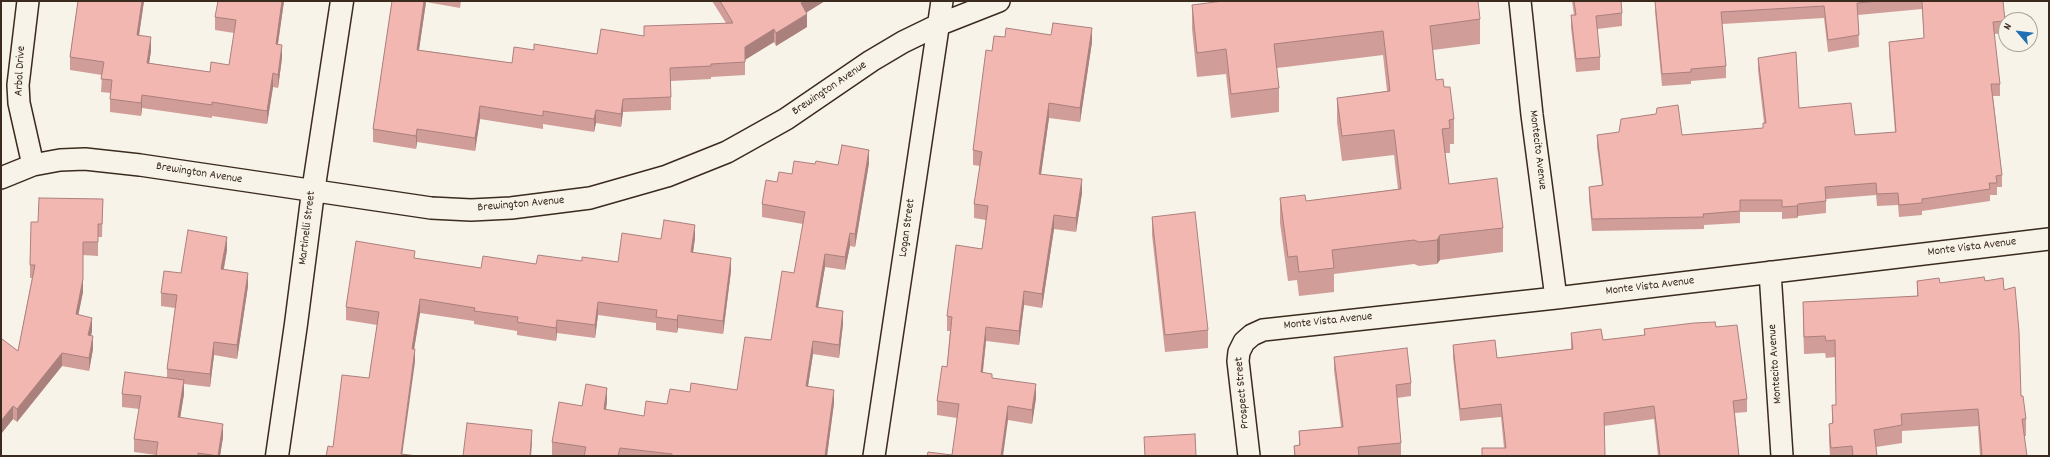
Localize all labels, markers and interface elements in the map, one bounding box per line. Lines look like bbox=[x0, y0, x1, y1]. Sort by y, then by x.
north arrow bbox=[1998, 12, 2038, 52]
text: N bbox=[2000, 21, 2017, 33]
street label: Arbol Drive bbox=[12, 46, 30, 96]
street label: Brewington Avenue bbox=[790, 59, 870, 119]
street label: Montecito Avenue bbox=[1525, 109, 1549, 191]
street label: Brewington Avenue bbox=[155, 160, 243, 188]
street label: Martinelli Street bbox=[296, 190, 320, 266]
street label: Brewington Avenue bbox=[477, 194, 565, 216]
street label: Logan Street bbox=[897, 198, 919, 258]
street label: Monte Vista Avenue bbox=[1927, 235, 2017, 261]
street label: Monte Vista Avenue bbox=[1605, 274, 1695, 300]
street label: Monte Vista Avenue bbox=[1283, 310, 1373, 334]
street label: Montecito Avenue bbox=[1766, 324, 1786, 404]
street label: Prospect Street bbox=[1233, 356, 1253, 430]

